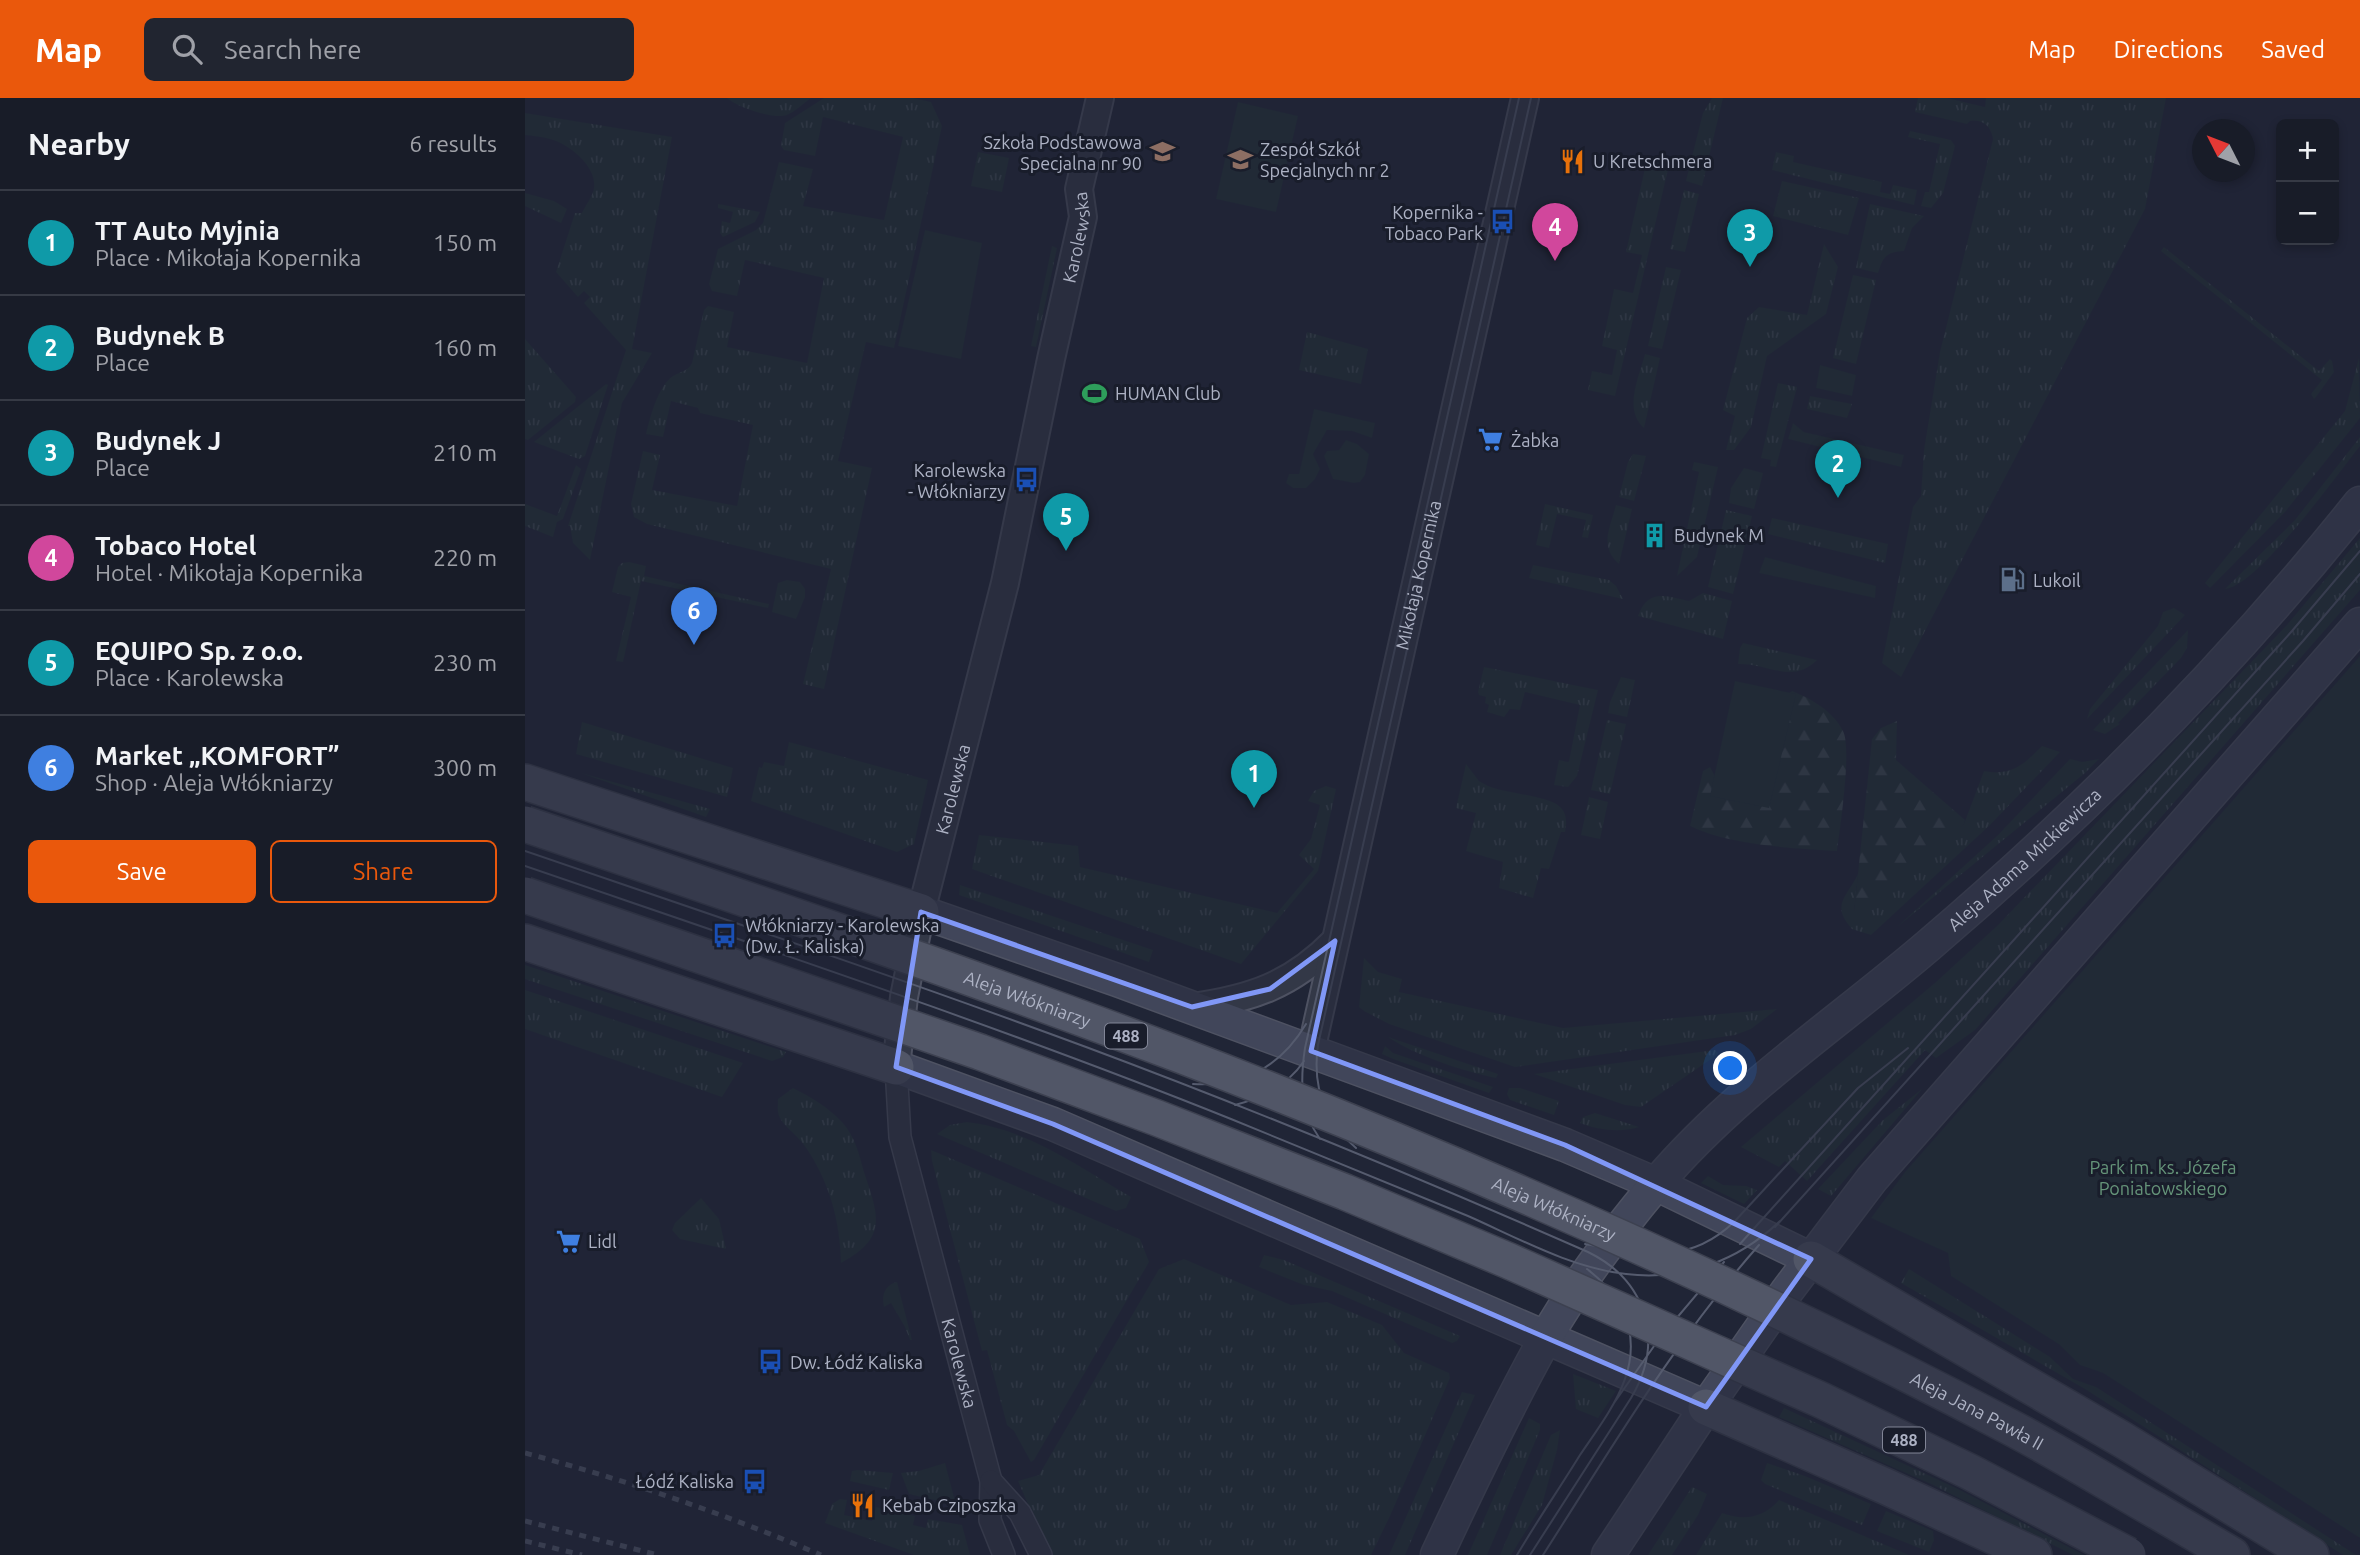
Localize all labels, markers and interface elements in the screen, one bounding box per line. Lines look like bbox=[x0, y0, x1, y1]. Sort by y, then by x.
search box bbox=[144, 18, 634, 81]
icon: search bbox=[168, 30, 206, 68]
text: Map bbox=[35, 31, 102, 68]
text: Search here bbox=[224, 35, 362, 64]
text: Map bbox=[2028, 36, 2075, 63]
text: Directions bbox=[2113, 36, 2223, 63]
text: Saved bbox=[2261, 36, 2325, 63]
north arrow bbox=[2192, 119, 2255, 182]
map controls bbox=[2276, 119, 2339, 245]
button: + bbox=[2276, 119, 2339, 182]
text: Nearby bbox=[28, 127, 130, 161]
text: 6 results bbox=[409, 131, 497, 156]
place label: Szkoła Podstawowa Specjalna nr 90 bbox=[983, 132, 1142, 173]
school or university icon: Szkoła Podstawowa Specjalna nr 90 bbox=[1148, 138, 1176, 166]
place label: Zespół Szkół Specjalnych nr 2 bbox=[1260, 139, 1390, 180]
school or university icon: Zespół Szkół Specjalnych nr 2 bbox=[1226, 145, 1254, 173]
restaurant icon: U Kretschmera bbox=[1559, 147, 1587, 175]
place label: U Kretschmera bbox=[1593, 151, 1712, 171]
button: − bbox=[2276, 182, 2339, 245]
street label: Karolewska bbox=[1058, 191, 1093, 285]
place label: Kopernika - Tobaco Park bbox=[1385, 202, 1483, 243]
pin: 4 bbox=[1532, 203, 1578, 261]
bus stop icon: Kopernika - Tobaco Park bbox=[1489, 208, 1517, 236]
pin: 3 bbox=[1727, 209, 1773, 267]
text: TT Auto Myjnia bbox=[95, 216, 280, 245]
text: 1 bbox=[45, 230, 57, 255]
text: 150 m bbox=[433, 230, 497, 255]
text: Place · Mikołaja Kopernika bbox=[95, 245, 361, 270]
text: Budynek B bbox=[95, 321, 225, 350]
text: 2 bbox=[45, 335, 57, 360]
text: 160 m bbox=[433, 335, 497, 360]
text: Place bbox=[95, 350, 150, 375]
sports icon: HUMAN Club bbox=[1081, 379, 1109, 407]
place label: HUMAN Club bbox=[1115, 383, 1221, 403]
text: Budynek J bbox=[95, 426, 221, 455]
supermarket icon: Żabka bbox=[1477, 426, 1505, 454]
place label: Żabka bbox=[1511, 430, 1559, 450]
text: 3 bbox=[45, 440, 57, 465]
text: 210 m bbox=[433, 440, 497, 465]
pin: 2 bbox=[1815, 440, 1861, 498]
text: Place bbox=[95, 455, 150, 480]
place label: Karolewska - Włókniarzy bbox=[908, 460, 1006, 501]
bus stop icon: Karolewska - Włókniarzy bbox=[1012, 466, 1040, 494]
pin: 5 bbox=[1043, 493, 1089, 551]
street label: Mikołaja Kopernika bbox=[1391, 498, 1444, 652]
building icon: Budynek M bbox=[1640, 521, 1668, 549]
place label: Budynek M bbox=[1674, 525, 1764, 545]
text: Tobaco Hotel bbox=[95, 531, 256, 560]
text: 4 bbox=[45, 545, 57, 570]
text: 220 m bbox=[433, 545, 497, 570]
text: Hotel · Mikołaja Kopernika bbox=[95, 560, 363, 585]
fuel station icon: Lukoil bbox=[1999, 566, 2027, 594]
place label: Lukoil bbox=[2033, 570, 2081, 590]
pin: 6 bbox=[671, 587, 717, 645]
text: EQUIPO Sp. z o.o. bbox=[95, 636, 303, 665]
text: 5 bbox=[45, 650, 57, 675]
text: 230 m bbox=[433, 650, 497, 675]
text: Place · Karolewska bbox=[95, 665, 284, 690]
text: Market „KOMFORT” bbox=[95, 741, 339, 770]
street label: Karolewska bbox=[931, 742, 973, 836]
pin: 1 bbox=[1231, 750, 1277, 808]
text: 6 bbox=[45, 755, 57, 780]
text: 300 m bbox=[433, 755, 497, 780]
text: Shop · Aleja Włókniarzy bbox=[95, 770, 333, 795]
street label: Aleja Adama Mickiewicza bbox=[1944, 784, 2105, 934]
button: Save bbox=[28, 840, 256, 903]
button: Share bbox=[270, 840, 497, 903]
place label: Włókniarzy - Karolewska (Dw. Ł. Kaliska) bbox=[745, 915, 940, 957]
bus stop icon: Włókniarzy - Karolewska (Dw. Ł. Kaliska) bbox=[711, 921, 739, 949]
street label: Aleja Włókniarzy bbox=[962, 967, 1094, 1031]
road number: 488 bbox=[1105, 1024, 1147, 1048]
your location bbox=[1713, 1051, 1747, 1085]
park label: Park im. ks. Józefa Poniatowskiego bbox=[2089, 1157, 2237, 1198]
street label: Aleja Włókniarzy bbox=[1489, 1173, 1619, 1244]
supermarket icon: Lidl bbox=[554, 1227, 582, 1255]
place label: Lidl bbox=[588, 1231, 617, 1251]
street label: Karolewska bbox=[938, 1316, 981, 1410]
bus stop icon: Dw. Łódź Kaliska bbox=[756, 1348, 784, 1376]
place label: Dw. Łódź Kaliska bbox=[790, 1352, 923, 1372]
street label: Aleja Jana Pawła II bbox=[1907, 1368, 2047, 1453]
road number: 488 bbox=[1883, 1428, 1925, 1452]
bus stop icon: Łódź Kaliska bbox=[740, 1467, 768, 1495]
place label: Łódź Kaliska bbox=[636, 1471, 734, 1491]
restaurant icon: Kebab Cziposzka bbox=[848, 1491, 876, 1519]
place label: Kebab Cziposzka bbox=[882, 1495, 1016, 1515]

